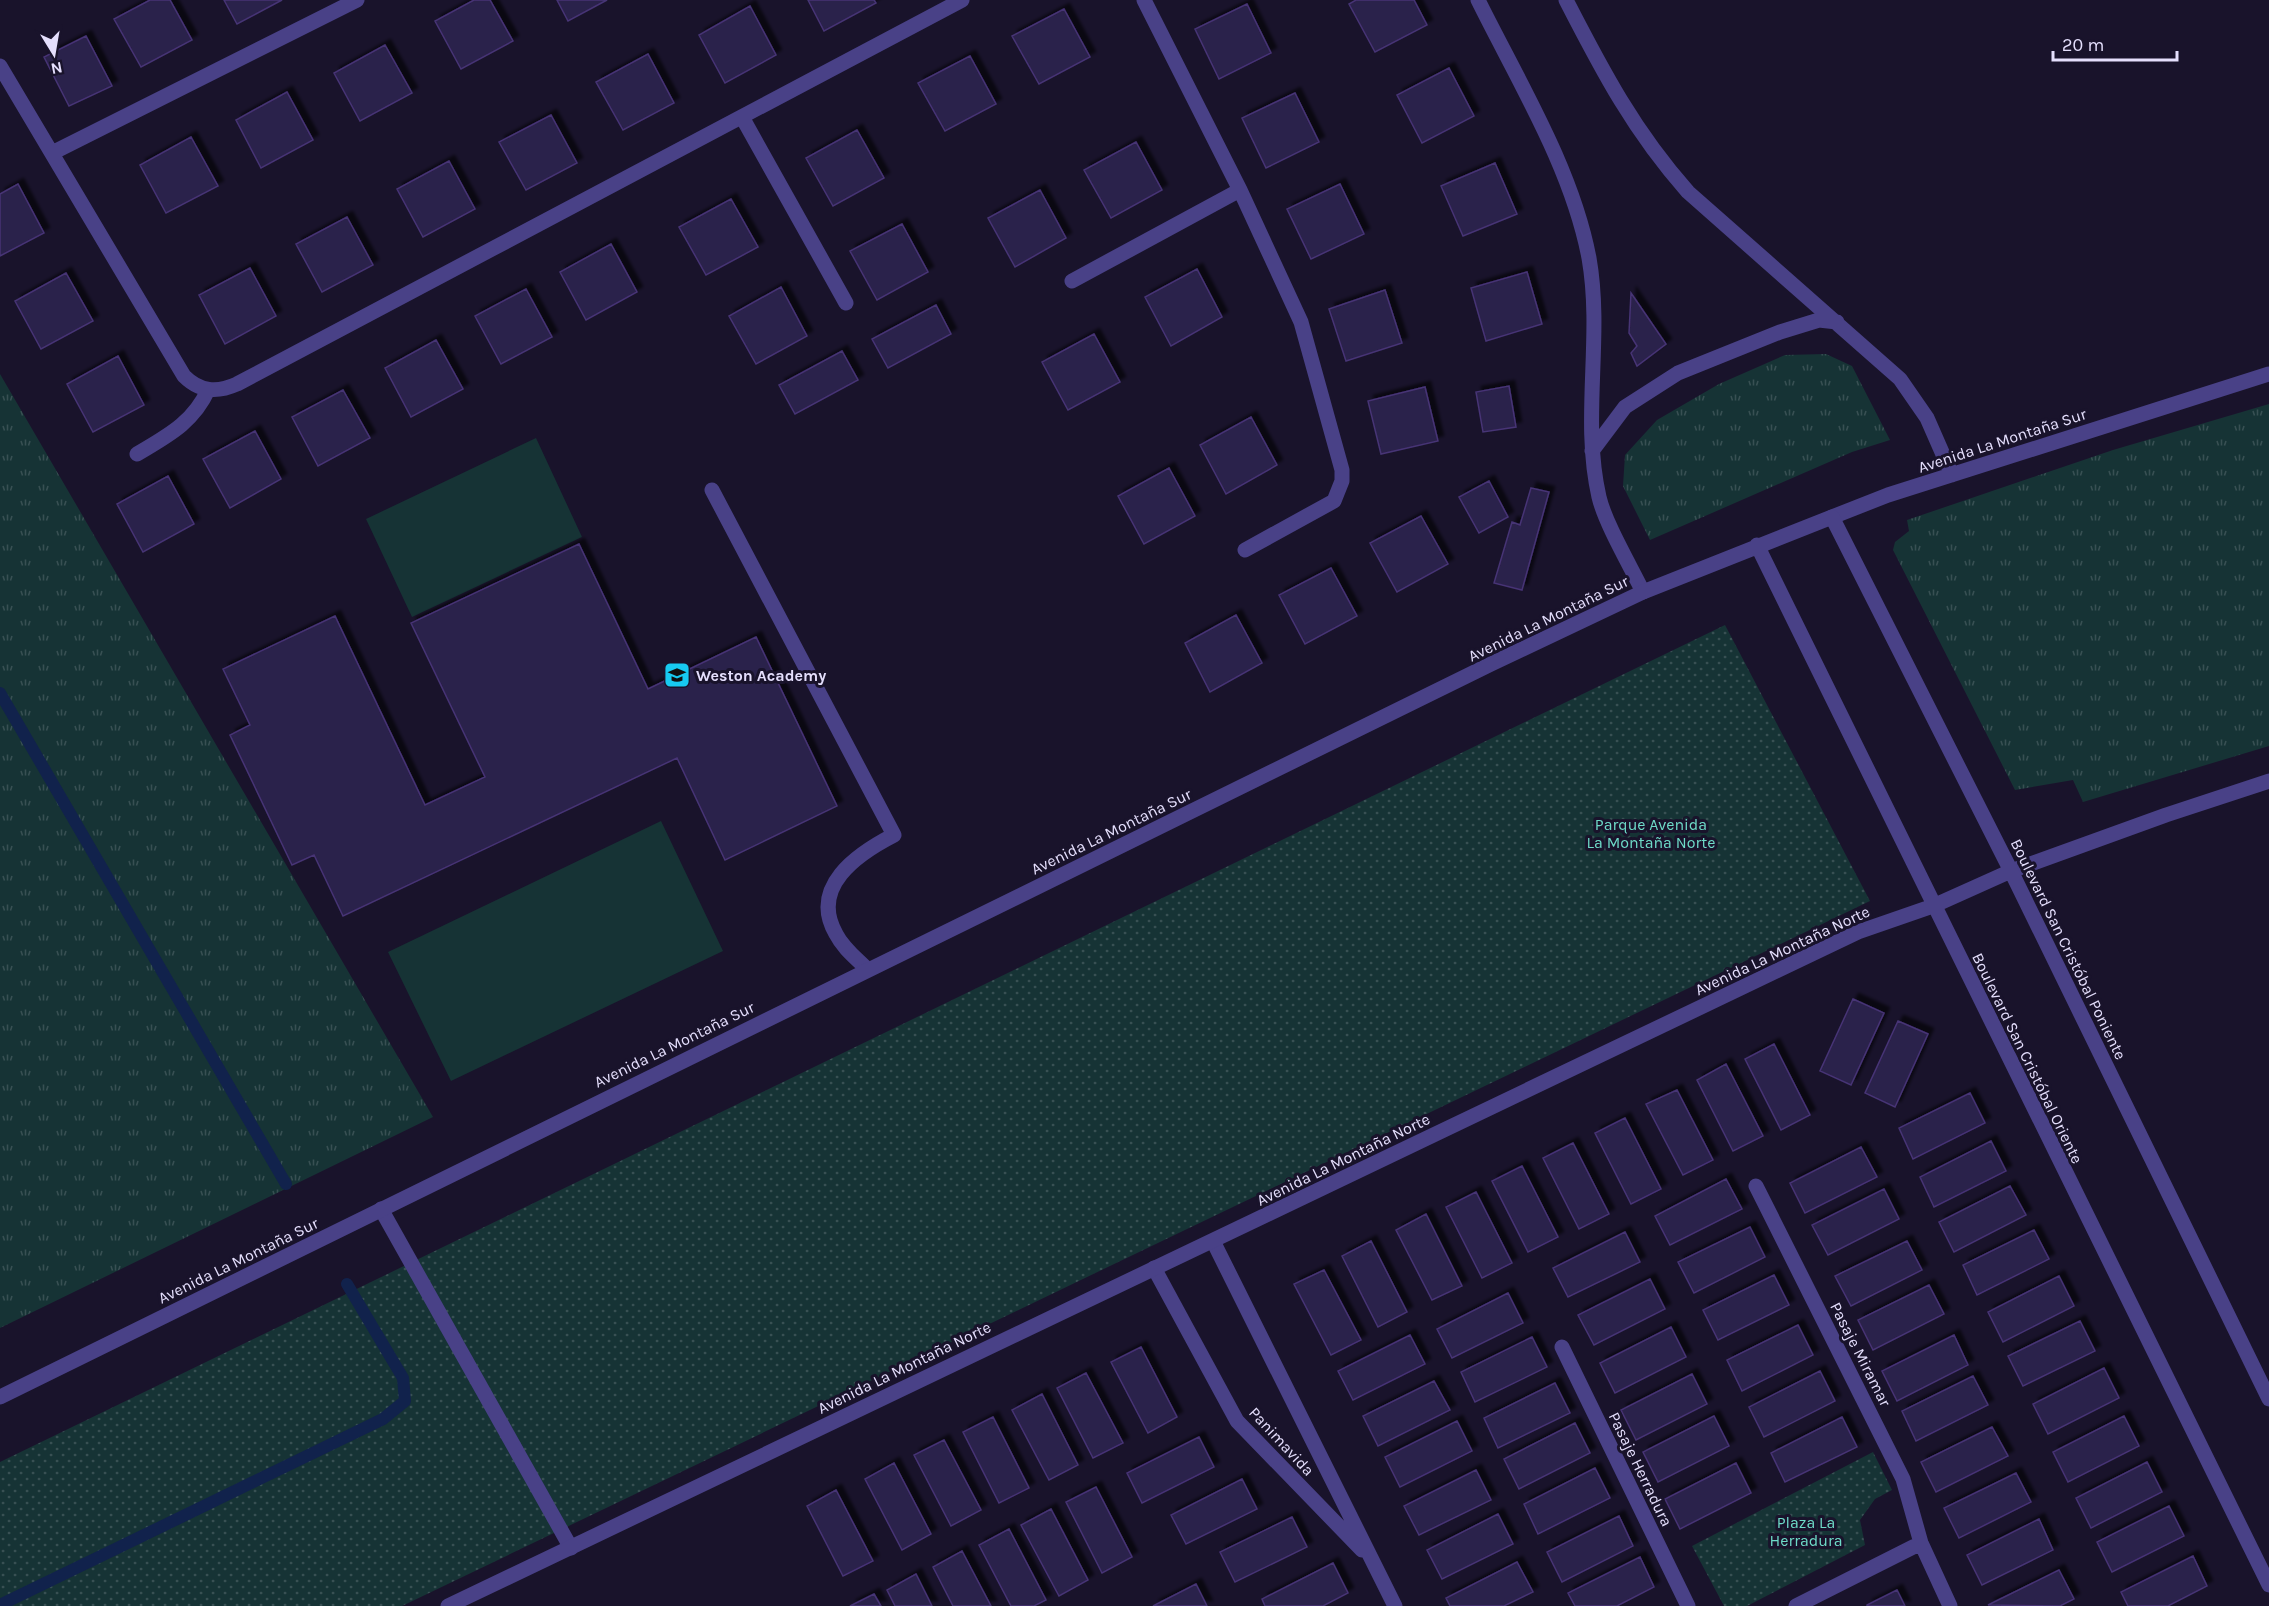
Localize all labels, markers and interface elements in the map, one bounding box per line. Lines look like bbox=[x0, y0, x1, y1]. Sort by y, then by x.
north arrow bbox=[24, 24, 84, 84]
scale bar bbox=[2053, 24, 2178, 62]
text: 20 m bbox=[2062, 34, 2104, 56]
text: N bbox=[49, 58, 64, 79]
street label: Avenida La Montaña Sur bbox=[1916, 404, 2089, 477]
street label: Avenida La Montaña Sur bbox=[1465, 571, 1632, 666]
school or university icon: Weston Academy bbox=[662, 660, 692, 690]
place label: Weston Academy bbox=[696, 666, 826, 685]
street label: Avenida La Montaña Sur bbox=[1028, 784, 1195, 879]
park label: Parque Avenida La Montaña Norte bbox=[1587, 815, 1715, 852]
street label: Boulevard San Cristóbal Poniente bbox=[2007, 836, 2130, 1063]
street label: Avenida La Montaña Norte bbox=[1692, 902, 1873, 999]
street label: Boulevard San Cristóbal Oriente bbox=[1968, 950, 2087, 1167]
street label: Avenida La Montaña Sur bbox=[591, 997, 758, 1092]
street label: Avenida La Montaña Norte bbox=[1253, 1109, 1433, 1210]
street label: Avenida La Montaña Sur bbox=[155, 1213, 322, 1308]
street label: Pasaje Miramar bbox=[1826, 1299, 1895, 1410]
street label: Avenida La Montaña Norte bbox=[814, 1317, 994, 1418]
street label: Panimavida bbox=[1245, 1403, 1318, 1480]
street label: Pasaje Herradura bbox=[1605, 1409, 1676, 1530]
park label: Plaza La Herradura bbox=[1769, 1513, 1843, 1550]

